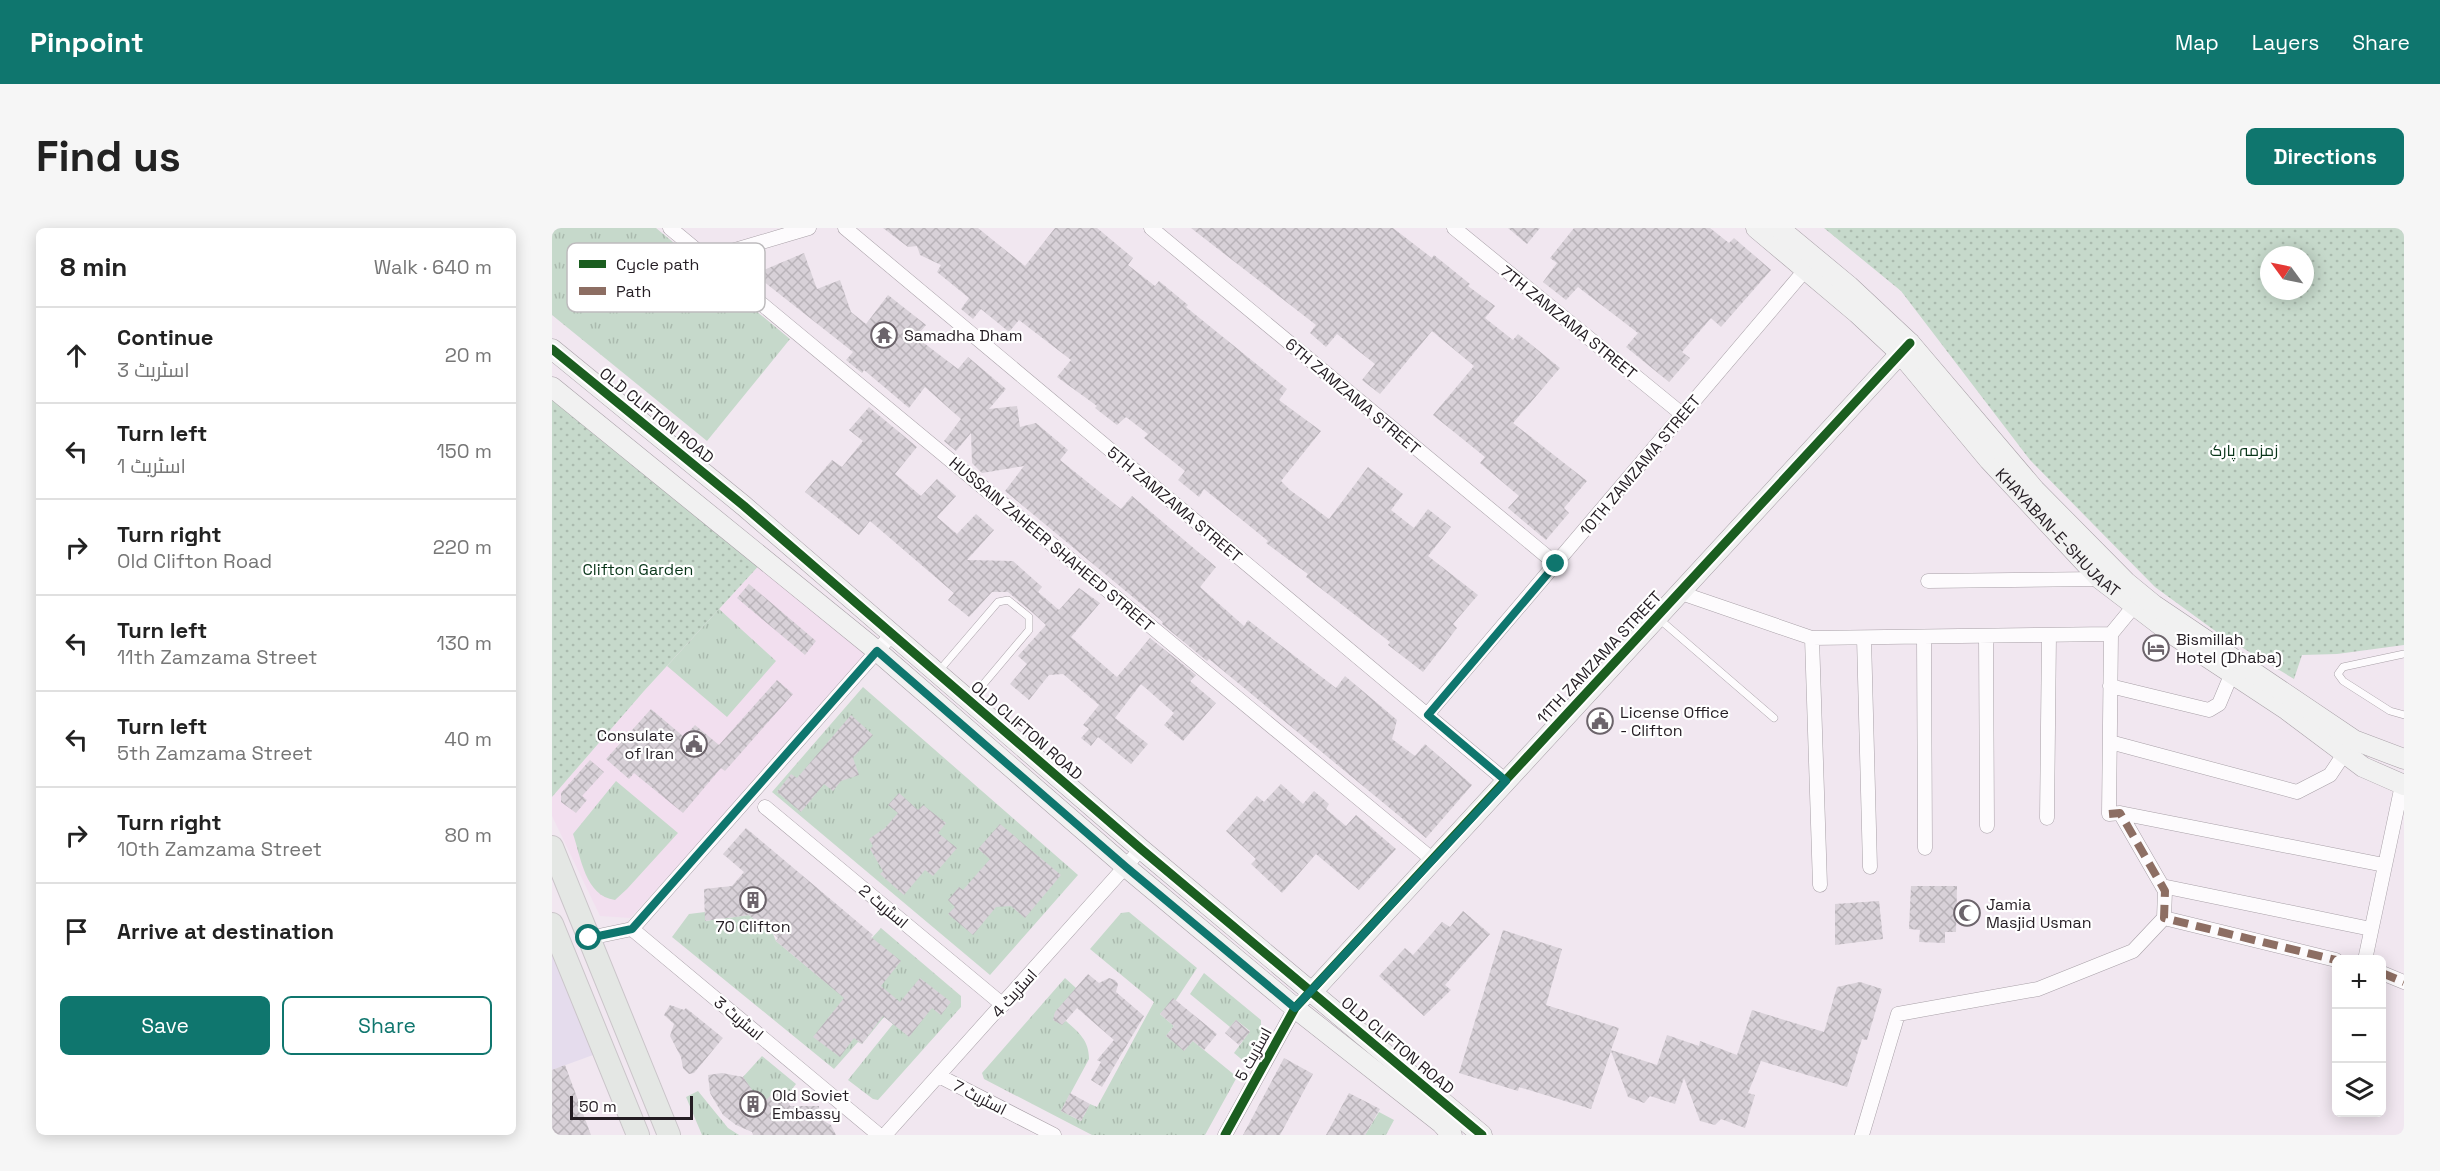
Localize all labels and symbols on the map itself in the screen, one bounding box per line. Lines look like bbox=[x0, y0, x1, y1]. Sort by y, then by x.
legend bbox=[567, 243, 765, 312]
north arrow bbox=[2260, 246, 2314, 300]
text: Cycle path bbox=[616, 254, 699, 275]
street label: 7TH ZAMZAMA STREET bbox=[1496, 261, 1641, 384]
text: Path bbox=[616, 281, 651, 302]
temple icon: Samadha Dham bbox=[869, 320, 899, 350]
place label: Samadha Dham bbox=[904, 325, 1023, 346]
street label: 6TH ZAMZAMA STREET bbox=[1281, 334, 1425, 459]
street label: OLD CLIFTON ROAD bbox=[595, 363, 718, 468]
street label: 10TH ZAMZAMA STREET bbox=[1575, 391, 1705, 540]
park label: زمزمہ پارک bbox=[2210, 440, 2278, 462]
street label: 5TH ZAMZAMA STREET bbox=[1103, 442, 1247, 567]
street label: HUSSAIN ZAHEER SHAHEED STREET bbox=[945, 452, 1159, 636]
street label: KHAYABAN-E-SHUJAAT bbox=[1991, 464, 2124, 602]
route end bbox=[1542, 550, 1568, 576]
park label: Clifton Garden bbox=[583, 559, 693, 580]
street label: 11TH ZAMZAMA STREET bbox=[1532, 587, 1666, 728]
place label: Bismillah Hotel (Dhaba) bbox=[2176, 629, 2282, 668]
hotel icon: Bismillah Hotel (Dhaba) bbox=[2141, 633, 2171, 663]
street label: OLD CLIFTON ROAD bbox=[966, 676, 1087, 785]
place label: License Office - Clifton bbox=[1620, 702, 1729, 741]
public building icon: License Office - Clifton bbox=[1585, 706, 1615, 736]
place label: Consulate of Iran bbox=[597, 725, 674, 764]
public building icon: Consulate of Iran bbox=[679, 729, 709, 759]
street label: اسٹریٹ 2 bbox=[855, 880, 913, 933]
building icon: 70 Clifton bbox=[738, 885, 768, 915]
place label: Jamia Masjid Usman bbox=[1986, 894, 2092, 933]
mosque icon: Jamia Masjid Usman bbox=[1952, 898, 1982, 928]
place label: 70 Clifton bbox=[716, 916, 790, 937]
route start bbox=[575, 924, 601, 950]
street label: اسٹریٹ 4 bbox=[987, 965, 1042, 1022]
street label: اسٹریٹ 3 bbox=[710, 992, 768, 1045]
street label: OLD CLIFTON ROAD bbox=[1337, 992, 1459, 1099]
street label: اسٹریٹ 5 bbox=[1230, 1024, 1277, 1085]
street label: اسٹریٹ 7 bbox=[949, 1075, 1010, 1120]
place label: Old Soviet Embassy bbox=[772, 1085, 849, 1124]
building icon: Old Soviet Embassy bbox=[738, 1089, 768, 1119]
scale bar bbox=[570, 1093, 693, 1120]

